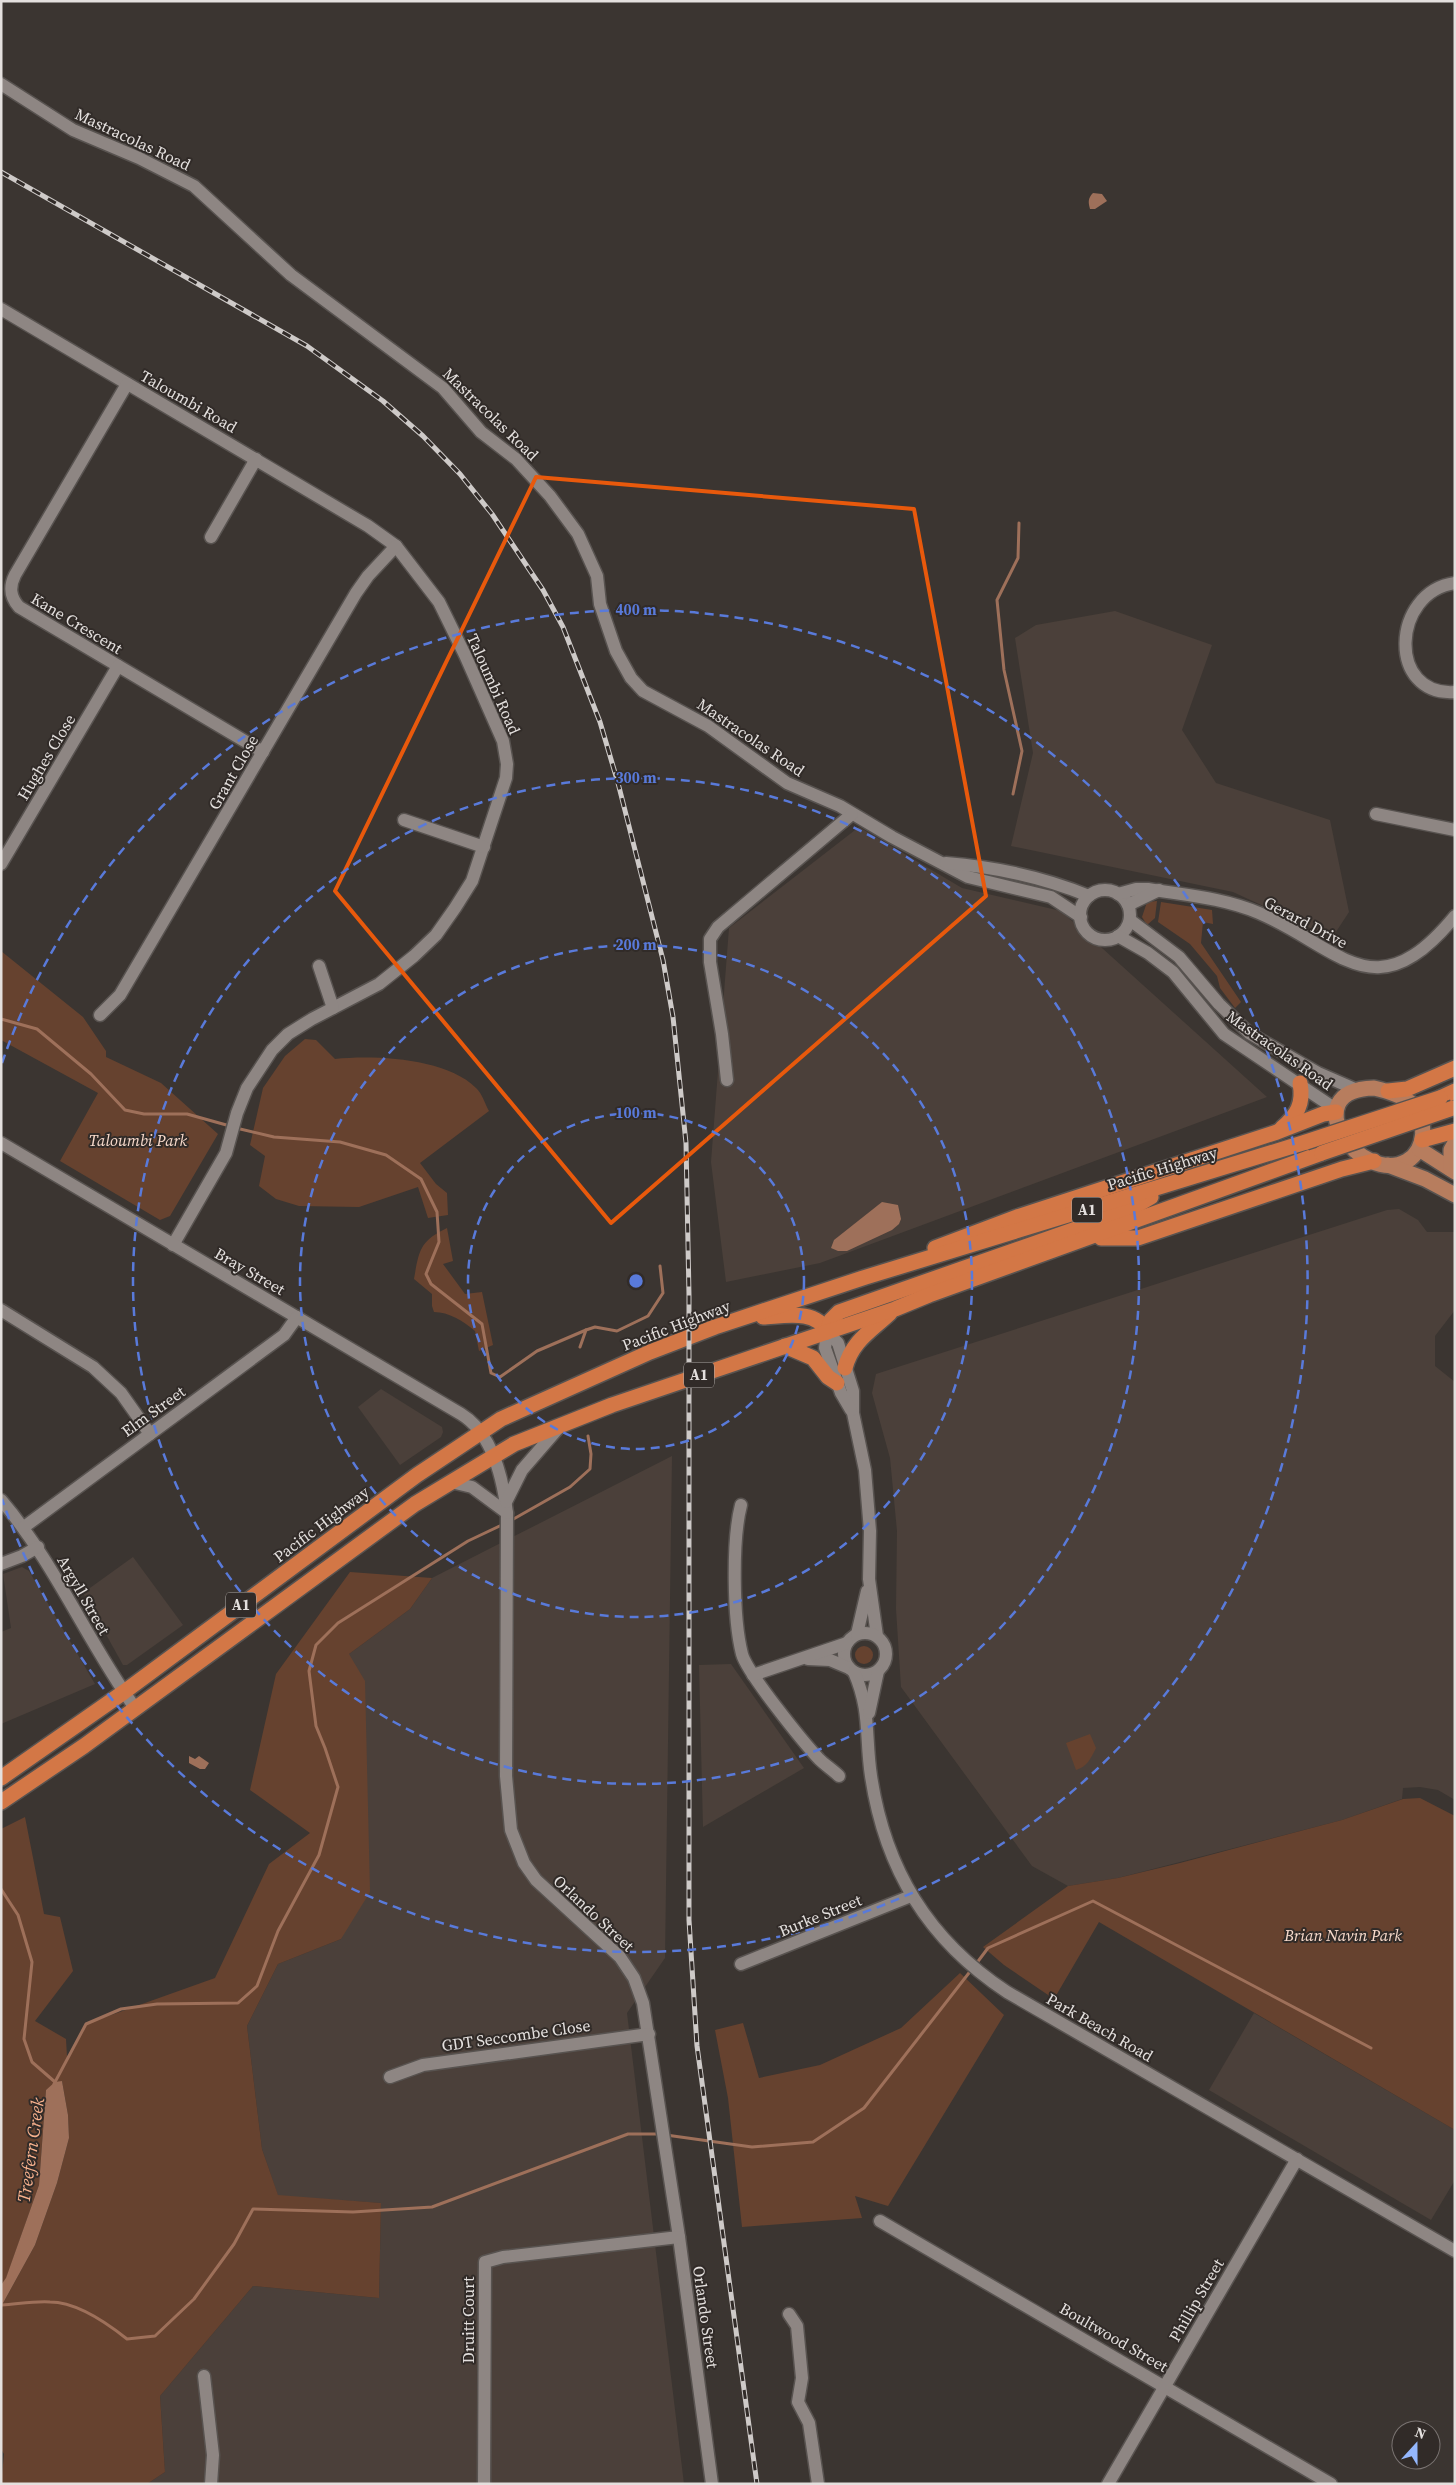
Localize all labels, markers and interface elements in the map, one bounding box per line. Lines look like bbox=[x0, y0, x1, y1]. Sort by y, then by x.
street label: Mastracolas Road bbox=[72, 103, 194, 175]
street label: Mastracolas Road bbox=[438, 363, 544, 465]
street label: Taloumbi Road bbox=[137, 364, 241, 438]
street label: Kane Crescent bbox=[27, 587, 127, 659]
text: 400 m bbox=[615, 599, 657, 620]
street label: Taloumbi Road bbox=[462, 630, 526, 738]
street label: Mastracolas Road bbox=[693, 693, 809, 781]
street label: Hughes Close bbox=[12, 710, 80, 804]
street label: Grant Close bbox=[203, 731, 263, 813]
text: 300 m bbox=[615, 767, 657, 788]
street label: Gerard Drive bbox=[1260, 891, 1352, 953]
text: 200 m bbox=[615, 934, 657, 955]
street label: Mastracolas Road bbox=[1222, 1005, 1338, 1095]
text: 100 m bbox=[615, 1102, 657, 1123]
park label: Taloumbi Park bbox=[89, 1129, 188, 1151]
street label: Pacific Highway bbox=[1104, 1141, 1221, 1195]
road number: A1 bbox=[1072, 1198, 1102, 1222]
street label: Bray Street bbox=[211, 1242, 290, 1300]
centre of rings bbox=[627, 1272, 645, 1290]
street label: Pacific Highway bbox=[619, 1294, 734, 1356]
road number: A1 bbox=[684, 1362, 714, 1388]
street label: Elm Street bbox=[117, 1380, 190, 1442]
street label: Pacific Highway bbox=[269, 1480, 374, 1567]
street label: Argyll Street bbox=[52, 1551, 116, 1639]
road number: A1 bbox=[226, 1592, 256, 1618]
street label: Orlando Street bbox=[549, 1870, 640, 1957]
street label: Burke Street bbox=[775, 1888, 865, 1942]
park label: Brian Navin Park bbox=[1283, 1924, 1402, 1946]
street label: Park Beach Road bbox=[1043, 1987, 1157, 2067]
street label: GDT Seccombe Close bbox=[440, 2014, 592, 2056]
water label: Treefern Creek bbox=[11, 2095, 50, 2204]
street label: Phillip Street bbox=[1163, 2254, 1229, 2345]
street label: Orlando Street bbox=[688, 2264, 724, 2370]
street label: Druitt Court bbox=[457, 2276, 479, 2363]
street label: Boultwood Street bbox=[1056, 2297, 1173, 2377]
north arrow bbox=[1391, 2420, 1441, 2470]
text: N bbox=[1412, 2422, 1429, 2444]

